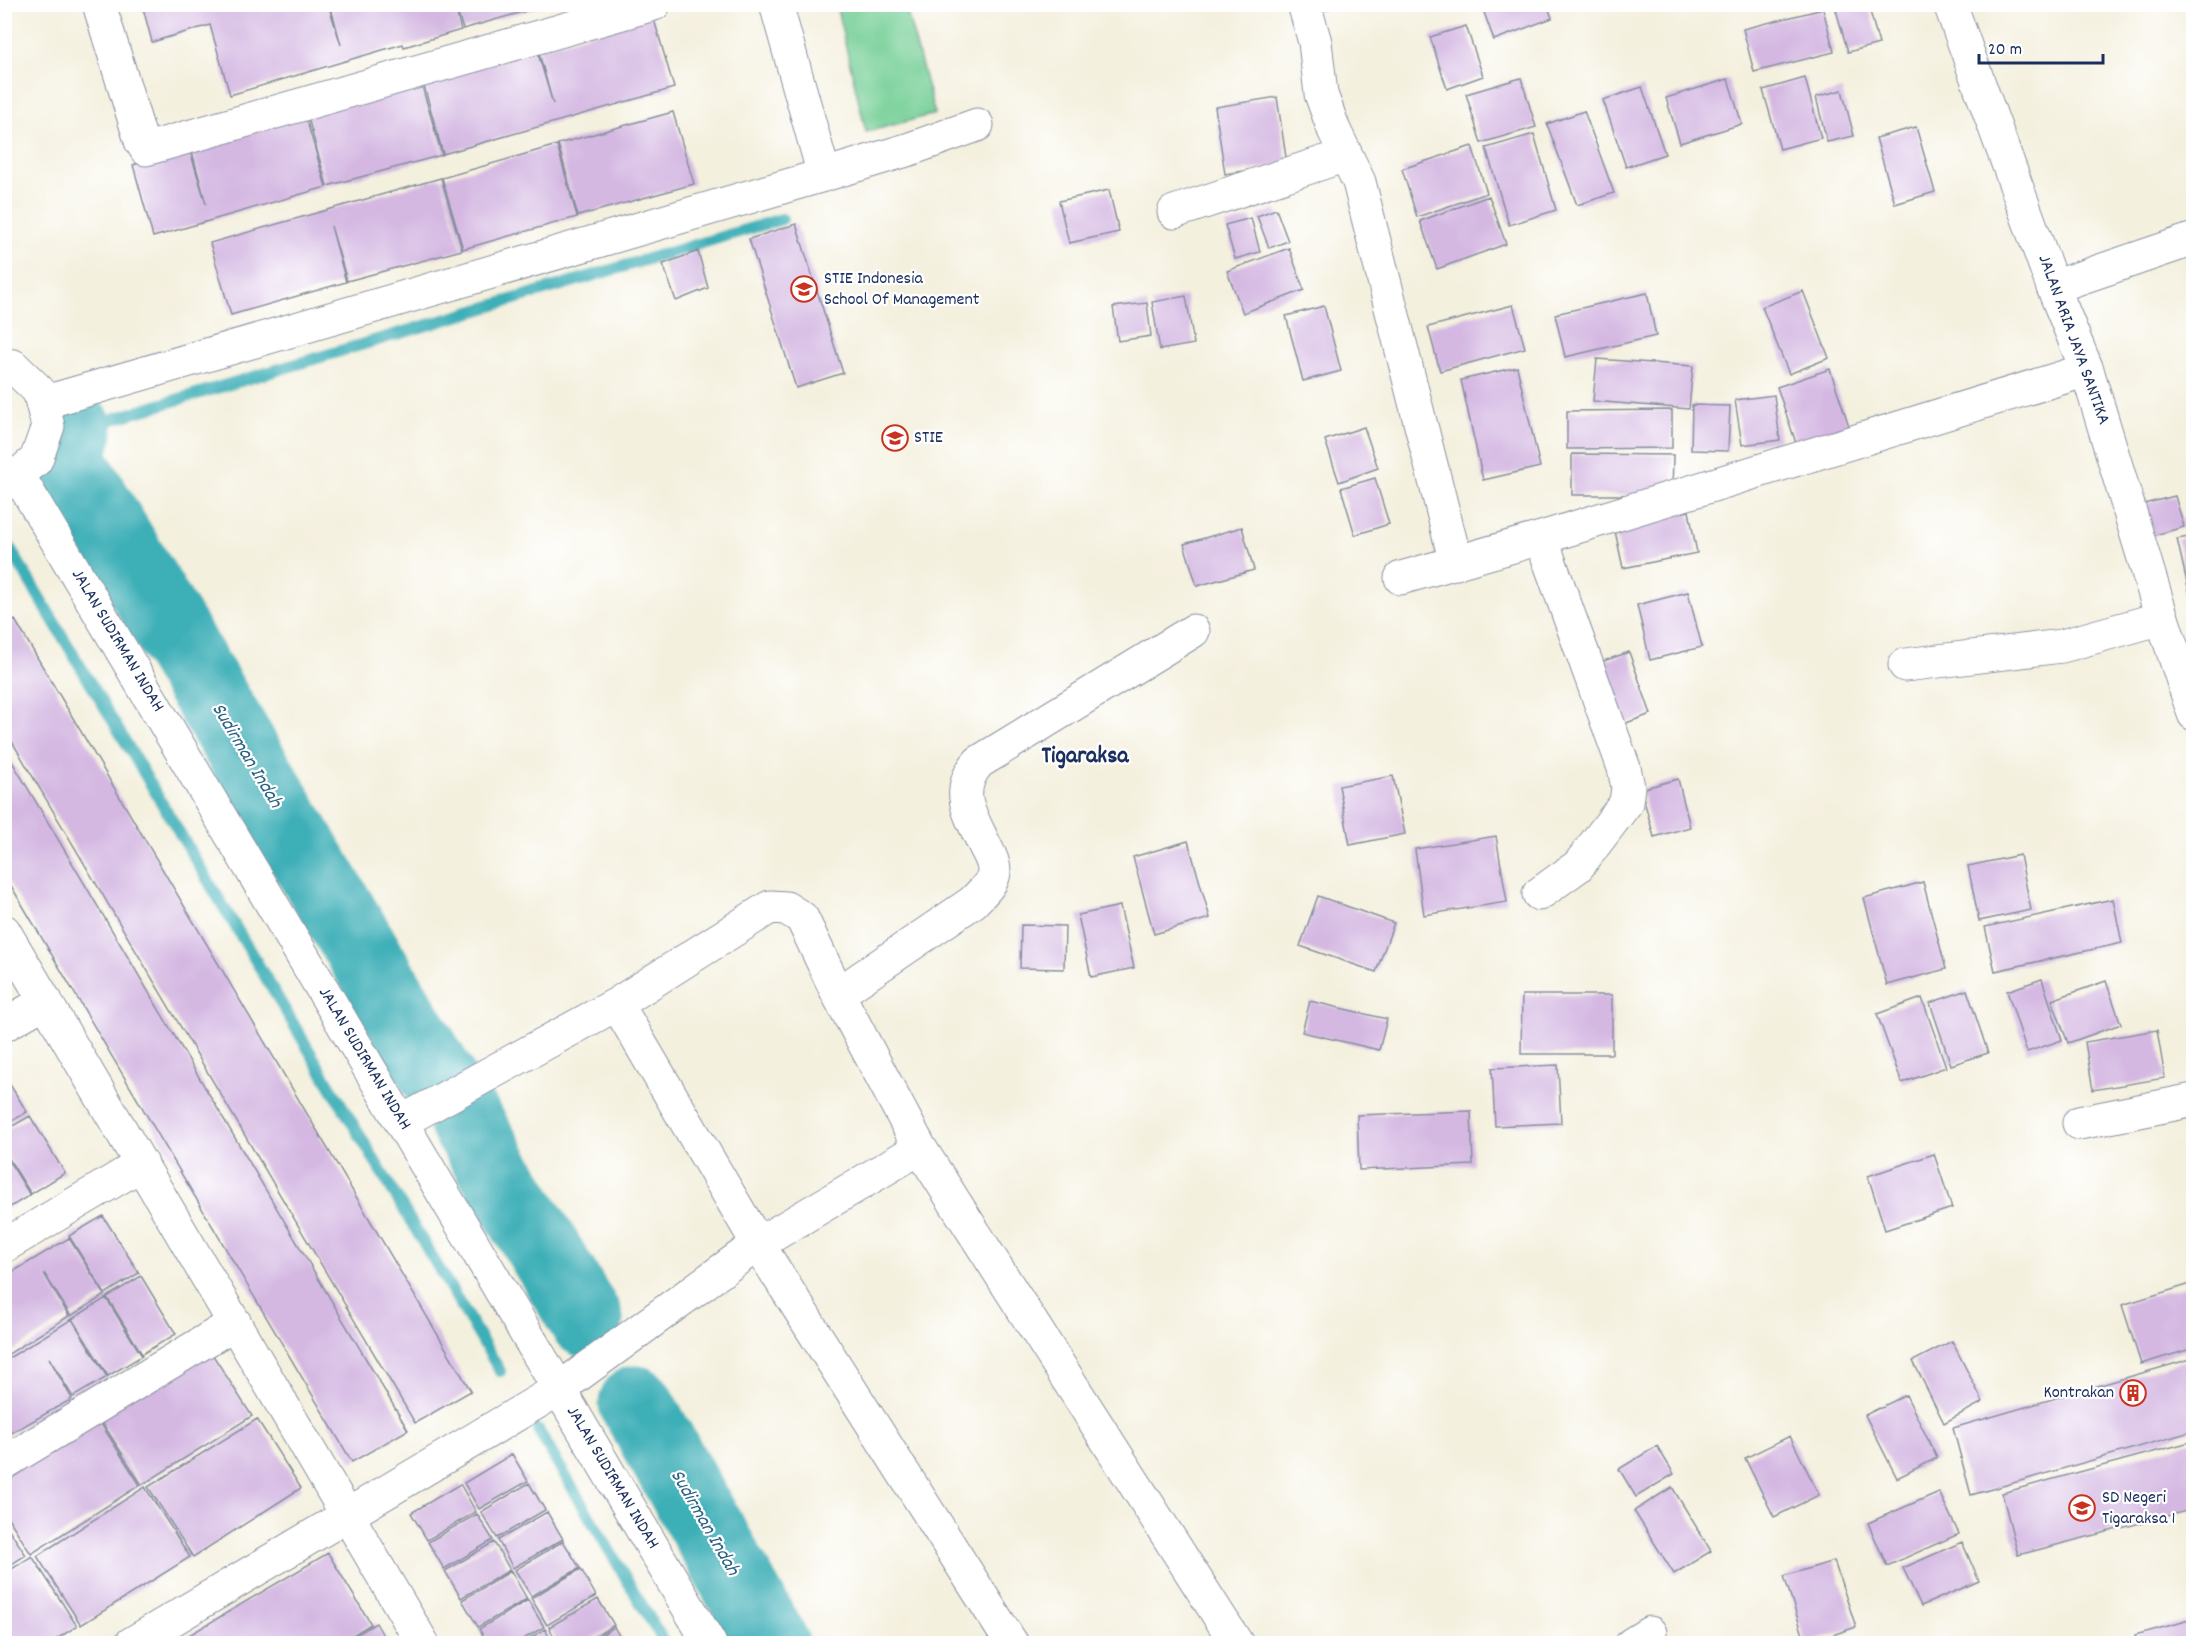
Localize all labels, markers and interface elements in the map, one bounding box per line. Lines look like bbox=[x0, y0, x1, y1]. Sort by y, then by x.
scale bar bbox=[1979, 27, 2104, 65]
text: 20 m bbox=[1988, 38, 2022, 63]
street label: JALAN ARIA JAYA SANTIKA bbox=[2031, 252, 2115, 429]
place label: STIE Indonesia School Of Management bbox=[824, 267, 980, 313]
school or university icon: STIE Indonesia School Of Management bbox=[789, 274, 819, 304]
school or university icon: STIE bbox=[880, 423, 910, 453]
place label: STIE bbox=[914, 426, 943, 451]
street label: JALAN SUDIRMAN INDAH bbox=[64, 565, 170, 717]
water label: Sudirman Indah bbox=[204, 698, 289, 815]
district label: Tigaraksa bbox=[1041, 740, 1129, 774]
street label: JALAN SUDIRMAN INDAH bbox=[311, 983, 417, 1135]
building icon: Kontrakan bbox=[2118, 1378, 2148, 1408]
place label: Kontrakan bbox=[2043, 1381, 2114, 1406]
street label: JALAN SUDIRMAN INDAH bbox=[559, 1402, 665, 1554]
water label: Sudirman Indah bbox=[662, 1465, 746, 1582]
place label: SD Negeri Tigaraksa 1 bbox=[2102, 1486, 2175, 1532]
school or university icon: SD Negeri Tigaraksa 1 bbox=[2067, 1493, 2097, 1523]

